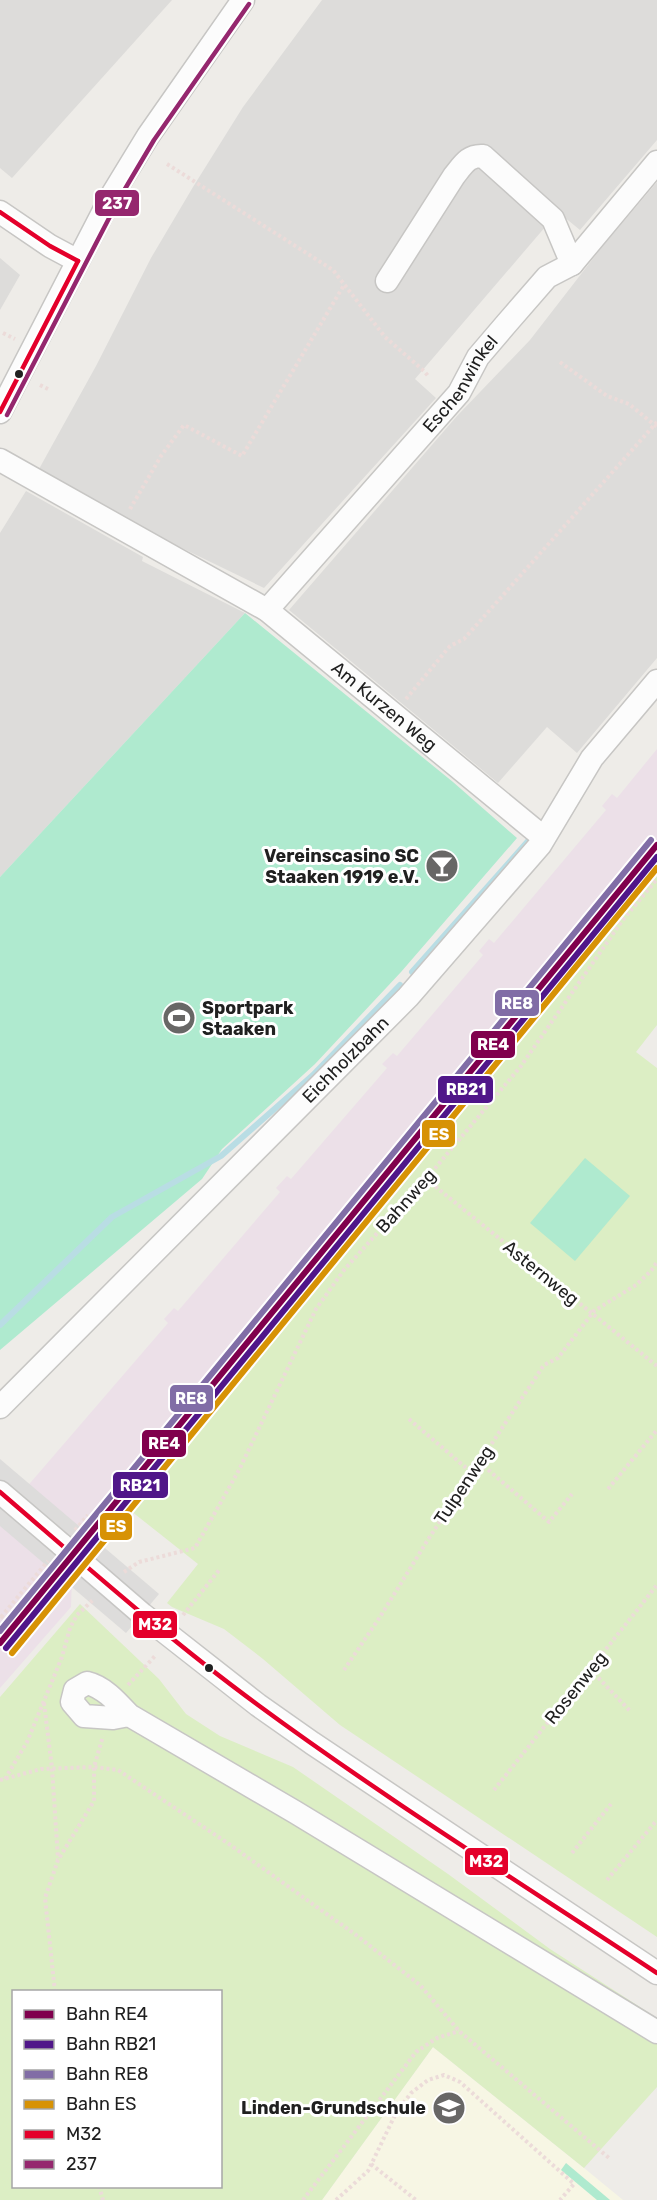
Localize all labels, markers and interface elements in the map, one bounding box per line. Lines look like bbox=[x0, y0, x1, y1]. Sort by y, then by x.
line badge: 237 bbox=[94, 189, 140, 217]
text: 237 bbox=[102, 194, 132, 213]
street label: Eschenwinkel bbox=[418, 331, 503, 437]
unlabelled marker bbox=[13, 368, 25, 380]
street label: Am Kurzen Weg bbox=[327, 657, 441, 756]
place label: Vereinscasino SC Staaken 1919 e.V. bbox=[264, 845, 419, 888]
bar icon: Vereinscasino SC Staaken 1919 e.V. bbox=[424, 848, 460, 884]
line badge: RE8 bbox=[494, 989, 540, 1017]
text: RE8 bbox=[501, 994, 533, 1013]
place label: Sportpark Staaken bbox=[202, 997, 294, 1040]
sports icon: Sportpark Staaken bbox=[161, 1000, 197, 1036]
street label: Eichholzbahn bbox=[298, 1012, 393, 1108]
line badge: RE4 bbox=[470, 1030, 516, 1059]
text: RE4 bbox=[477, 1035, 509, 1054]
line badge: RB21 bbox=[437, 1075, 494, 1104]
text: RB21 bbox=[446, 1080, 486, 1099]
line badge: ES bbox=[421, 1119, 456, 1148]
text: ES bbox=[429, 1125, 450, 1144]
street label: Bahnweg bbox=[371, 1164, 441, 1238]
street label: Asternweg bbox=[499, 1236, 583, 1310]
line badge: RE8 bbox=[169, 1384, 214, 1413]
text: RE8 bbox=[175, 1389, 207, 1408]
line badge: RE4 bbox=[141, 1429, 187, 1458]
text: RE4 bbox=[148, 1434, 180, 1453]
street label: Tulpenweg bbox=[429, 1441, 499, 1529]
line badge: RB21 bbox=[112, 1471, 169, 1499]
text: RB21 bbox=[120, 1476, 160, 1495]
line badge: ES bbox=[99, 1512, 133, 1541]
text: ES bbox=[106, 1517, 127, 1536]
line badge: M32 bbox=[132, 1610, 178, 1639]
text: M32 bbox=[138, 1615, 172, 1634]
street label: Rosenweg bbox=[540, 1647, 612, 1729]
unlabelled marker bbox=[203, 1662, 215, 1674]
line badge: M32 bbox=[464, 1847, 509, 1876]
text: M32 bbox=[469, 1852, 503, 1871]
legend bbox=[12, 1990, 222, 2188]
text: Bahn RE4 bbox=[66, 2003, 148, 2025]
text: Bahn RB21 bbox=[66, 2033, 156, 2055]
text: Bahn RE8 bbox=[66, 2063, 148, 2085]
school or university icon: Linden-Grundschule bbox=[431, 2090, 467, 2126]
text: Bahn ES bbox=[66, 2093, 136, 2115]
place label: Linden-Grundschule bbox=[241, 2097, 426, 2119]
text: M32 bbox=[66, 2123, 102, 2145]
text: 237 bbox=[66, 2153, 97, 2175]

